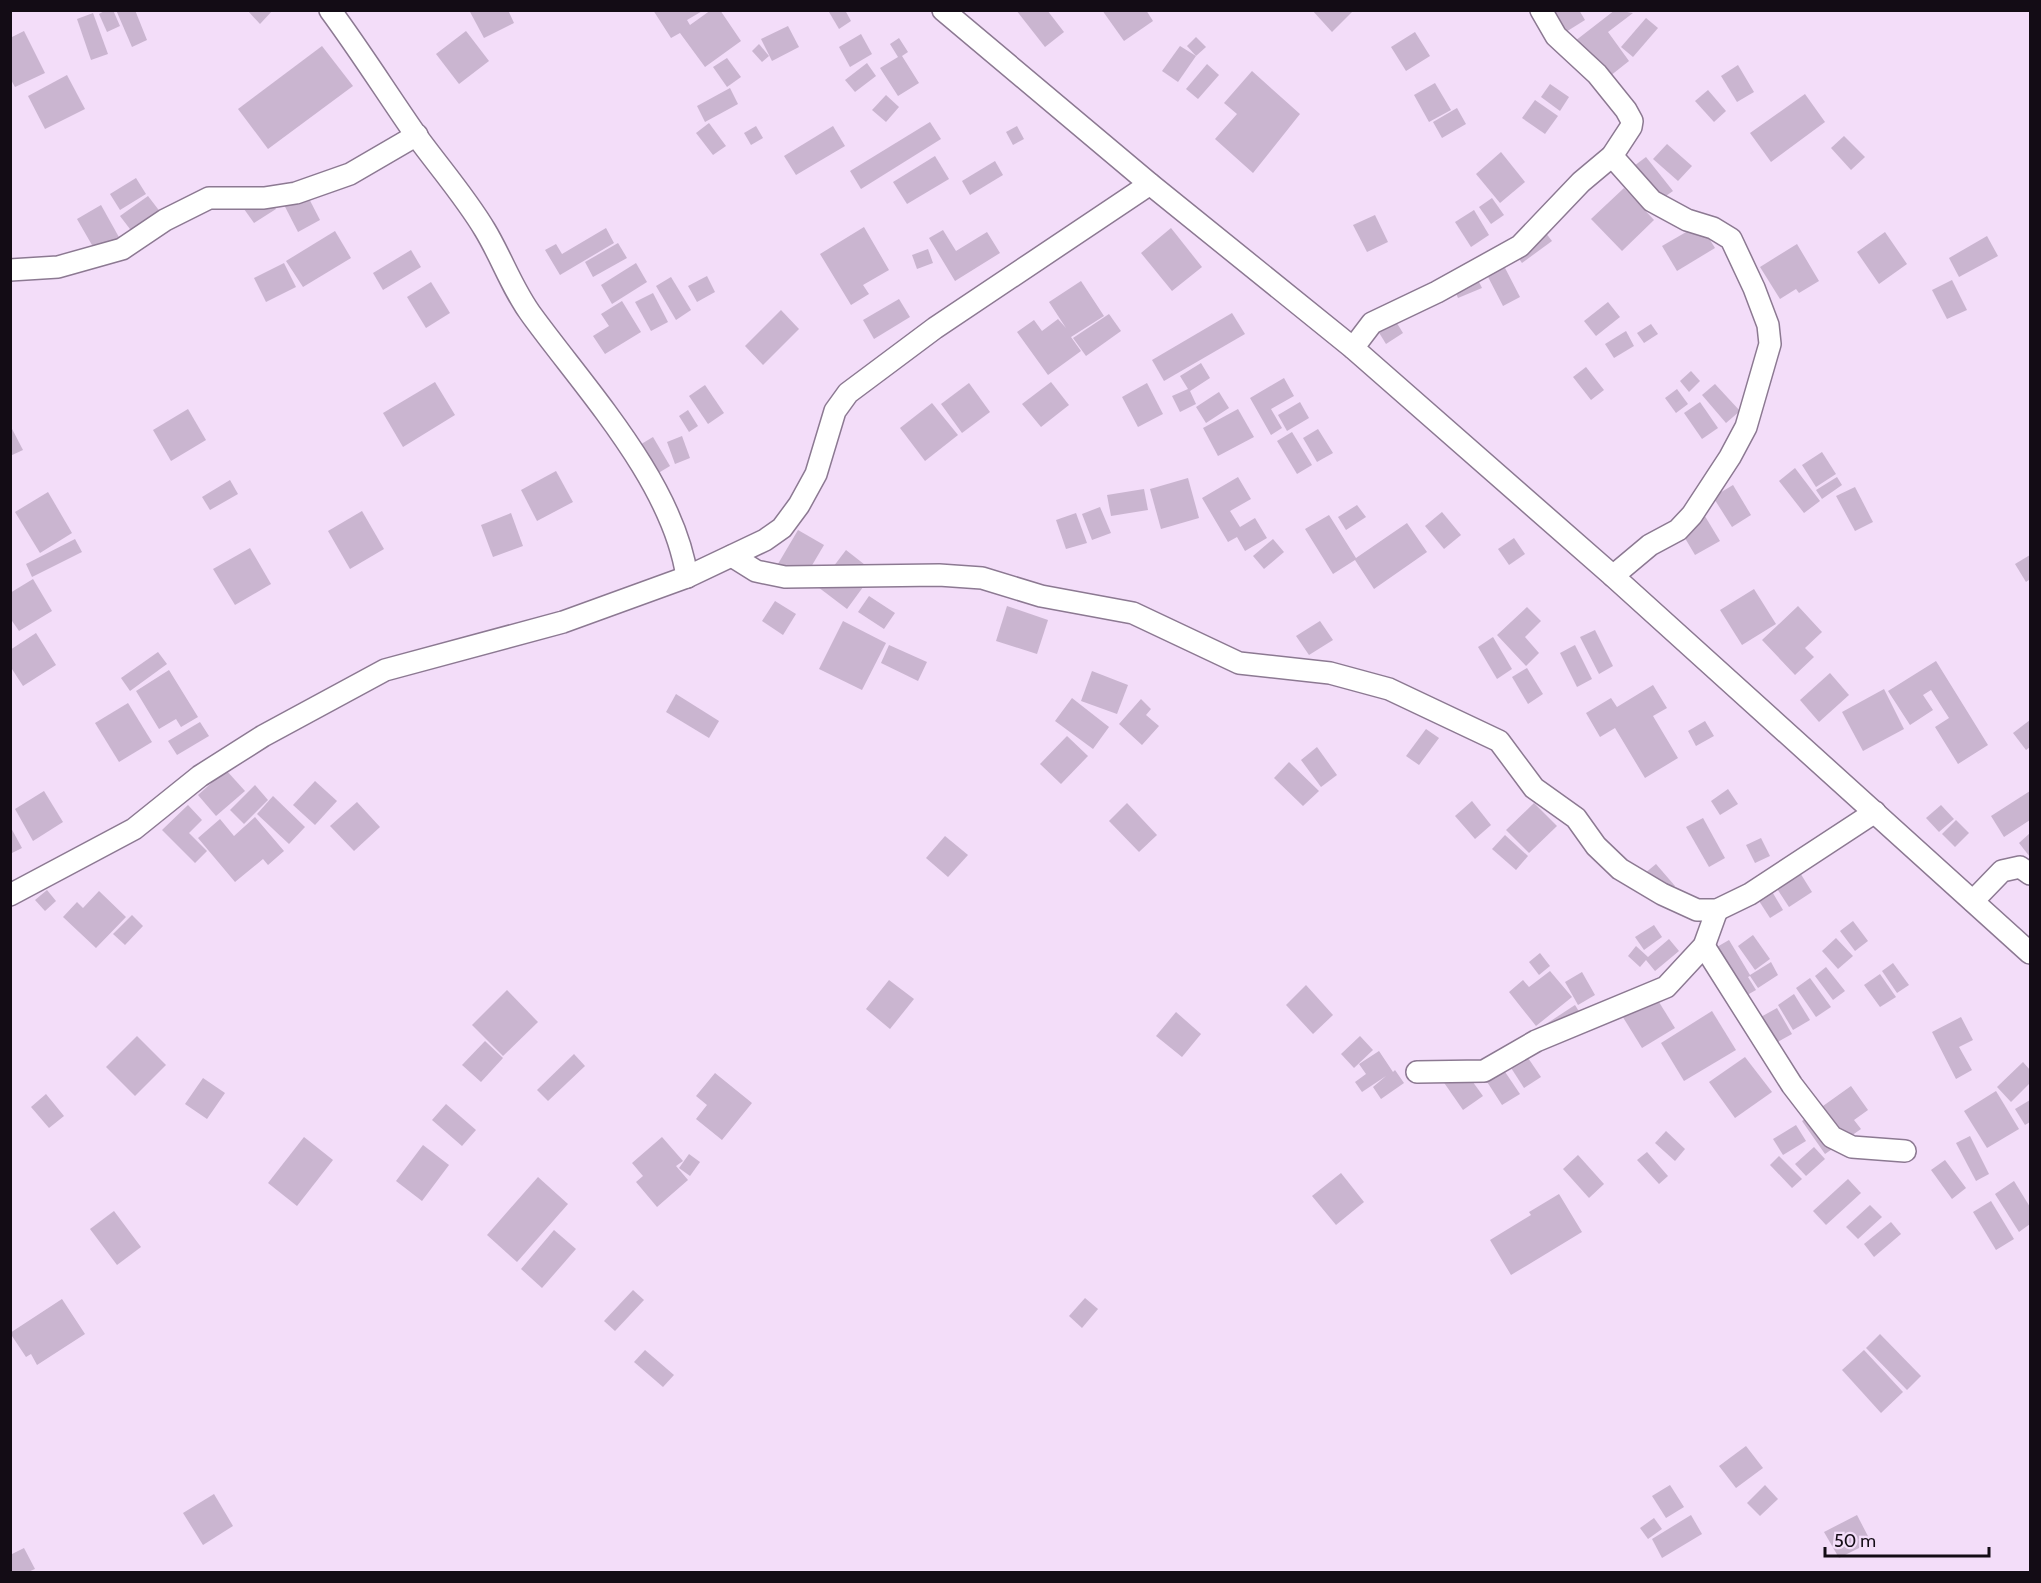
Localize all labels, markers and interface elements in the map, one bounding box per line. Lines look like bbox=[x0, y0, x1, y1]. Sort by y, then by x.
scale bar bbox=[1825, 1520, 1988, 1558]
text: 50 m bbox=[1834, 1530, 1876, 1552]

